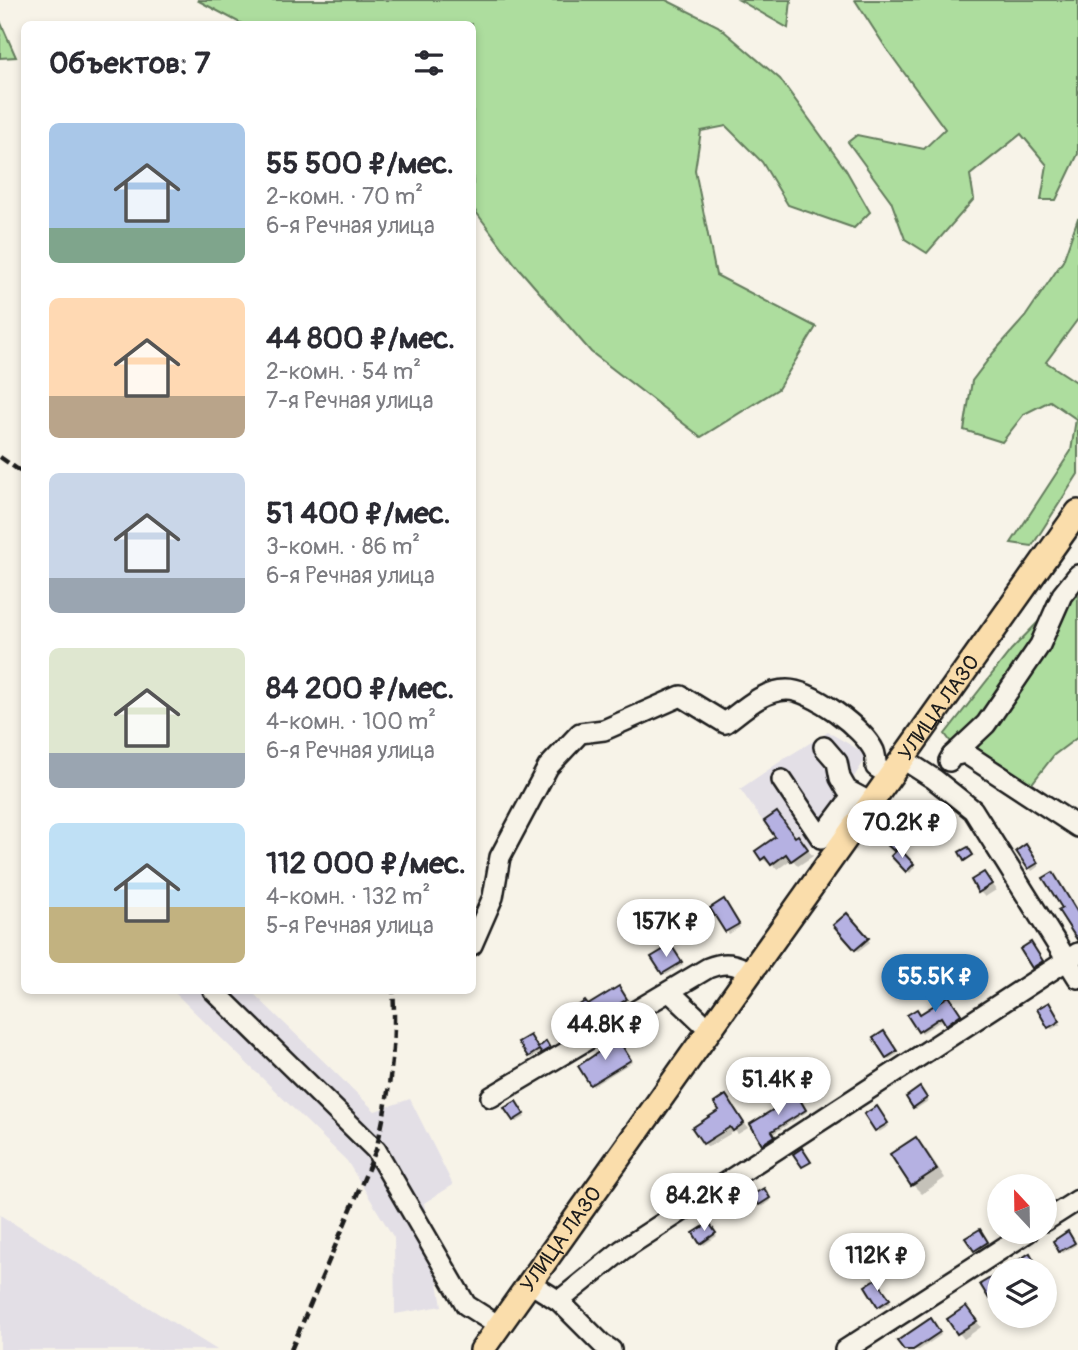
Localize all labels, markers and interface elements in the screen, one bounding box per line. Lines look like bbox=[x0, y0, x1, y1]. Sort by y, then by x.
icon: filters bbox=[410, 44, 448, 82]
text: Объектов: 7 bbox=[49, 45, 210, 82]
text: 55 500 ₽/мес. bbox=[266, 145, 454, 182]
icon: home bbox=[105, 151, 189, 235]
text: 2-комн. · 70 m² bbox=[266, 182, 423, 211]
text: 6-я Речная улица bbox=[266, 211, 435, 240]
text: 44 800 ₽/мес. bbox=[266, 320, 455, 357]
icon: home bbox=[105, 326, 189, 410]
text: 2-комн. · 54 m² bbox=[266, 357, 421, 386]
text: 7-я Речная улица bbox=[266, 386, 433, 415]
text: 51 400 ₽/мес. bbox=[266, 495, 451, 532]
icon: home bbox=[105, 501, 189, 585]
text: 3-комн. · 86 m² bbox=[266, 532, 420, 561]
text: 6-я Речная улица bbox=[266, 561, 435, 590]
street label: УЛИЦА ЛАЗО bbox=[892, 650, 986, 766]
text: 84 200 ₽/мес. bbox=[266, 670, 454, 707]
icon: home bbox=[105, 676, 189, 760]
text: 4-комн. · 100 m² bbox=[266, 707, 436, 736]
text: 6-я Речная улица bbox=[266, 736, 435, 765]
pin: 70.2K ₽ bbox=[837, 800, 967, 860]
text: 70.2K ₽ bbox=[863, 808, 941, 837]
text: 112 000 ₽/мес. bbox=[266, 845, 466, 882]
icon: home bbox=[105, 851, 189, 935]
text: 4-комн. · 132 m² bbox=[266, 882, 430, 911]
pin: 157K ₽ bbox=[609, 900, 723, 959]
text: 157K ₽ bbox=[633, 907, 699, 936]
text: 5-я Речная улица bbox=[266, 911, 434, 940]
pin: 55.5K ₽ bbox=[870, 954, 1000, 1014]
text: 55.5K ₽ bbox=[897, 962, 973, 991]
pin: 44.8K ₽ bbox=[540, 1002, 670, 1062]
text: 44.8K ₽ bbox=[567, 1010, 643, 1039]
pin: 51.4K ₽ bbox=[713, 1058, 843, 1117]
text: 51.4K ₽ bbox=[742, 1065, 814, 1094]
pin: 84.2K ₽ bbox=[639, 1174, 769, 1233]
north arrow bbox=[987, 1174, 1057, 1244]
map controls bbox=[987, 1174, 1057, 1328]
street label: УЛИЦА ЛАЗО bbox=[515, 1181, 608, 1297]
text: 84.2K ₽ bbox=[666, 1181, 742, 1210]
pin: 112K ₽ bbox=[820, 1234, 934, 1293]
text: 112K ₽ bbox=[845, 1241, 909, 1270]
button: layers bbox=[987, 1258, 1057, 1328]

